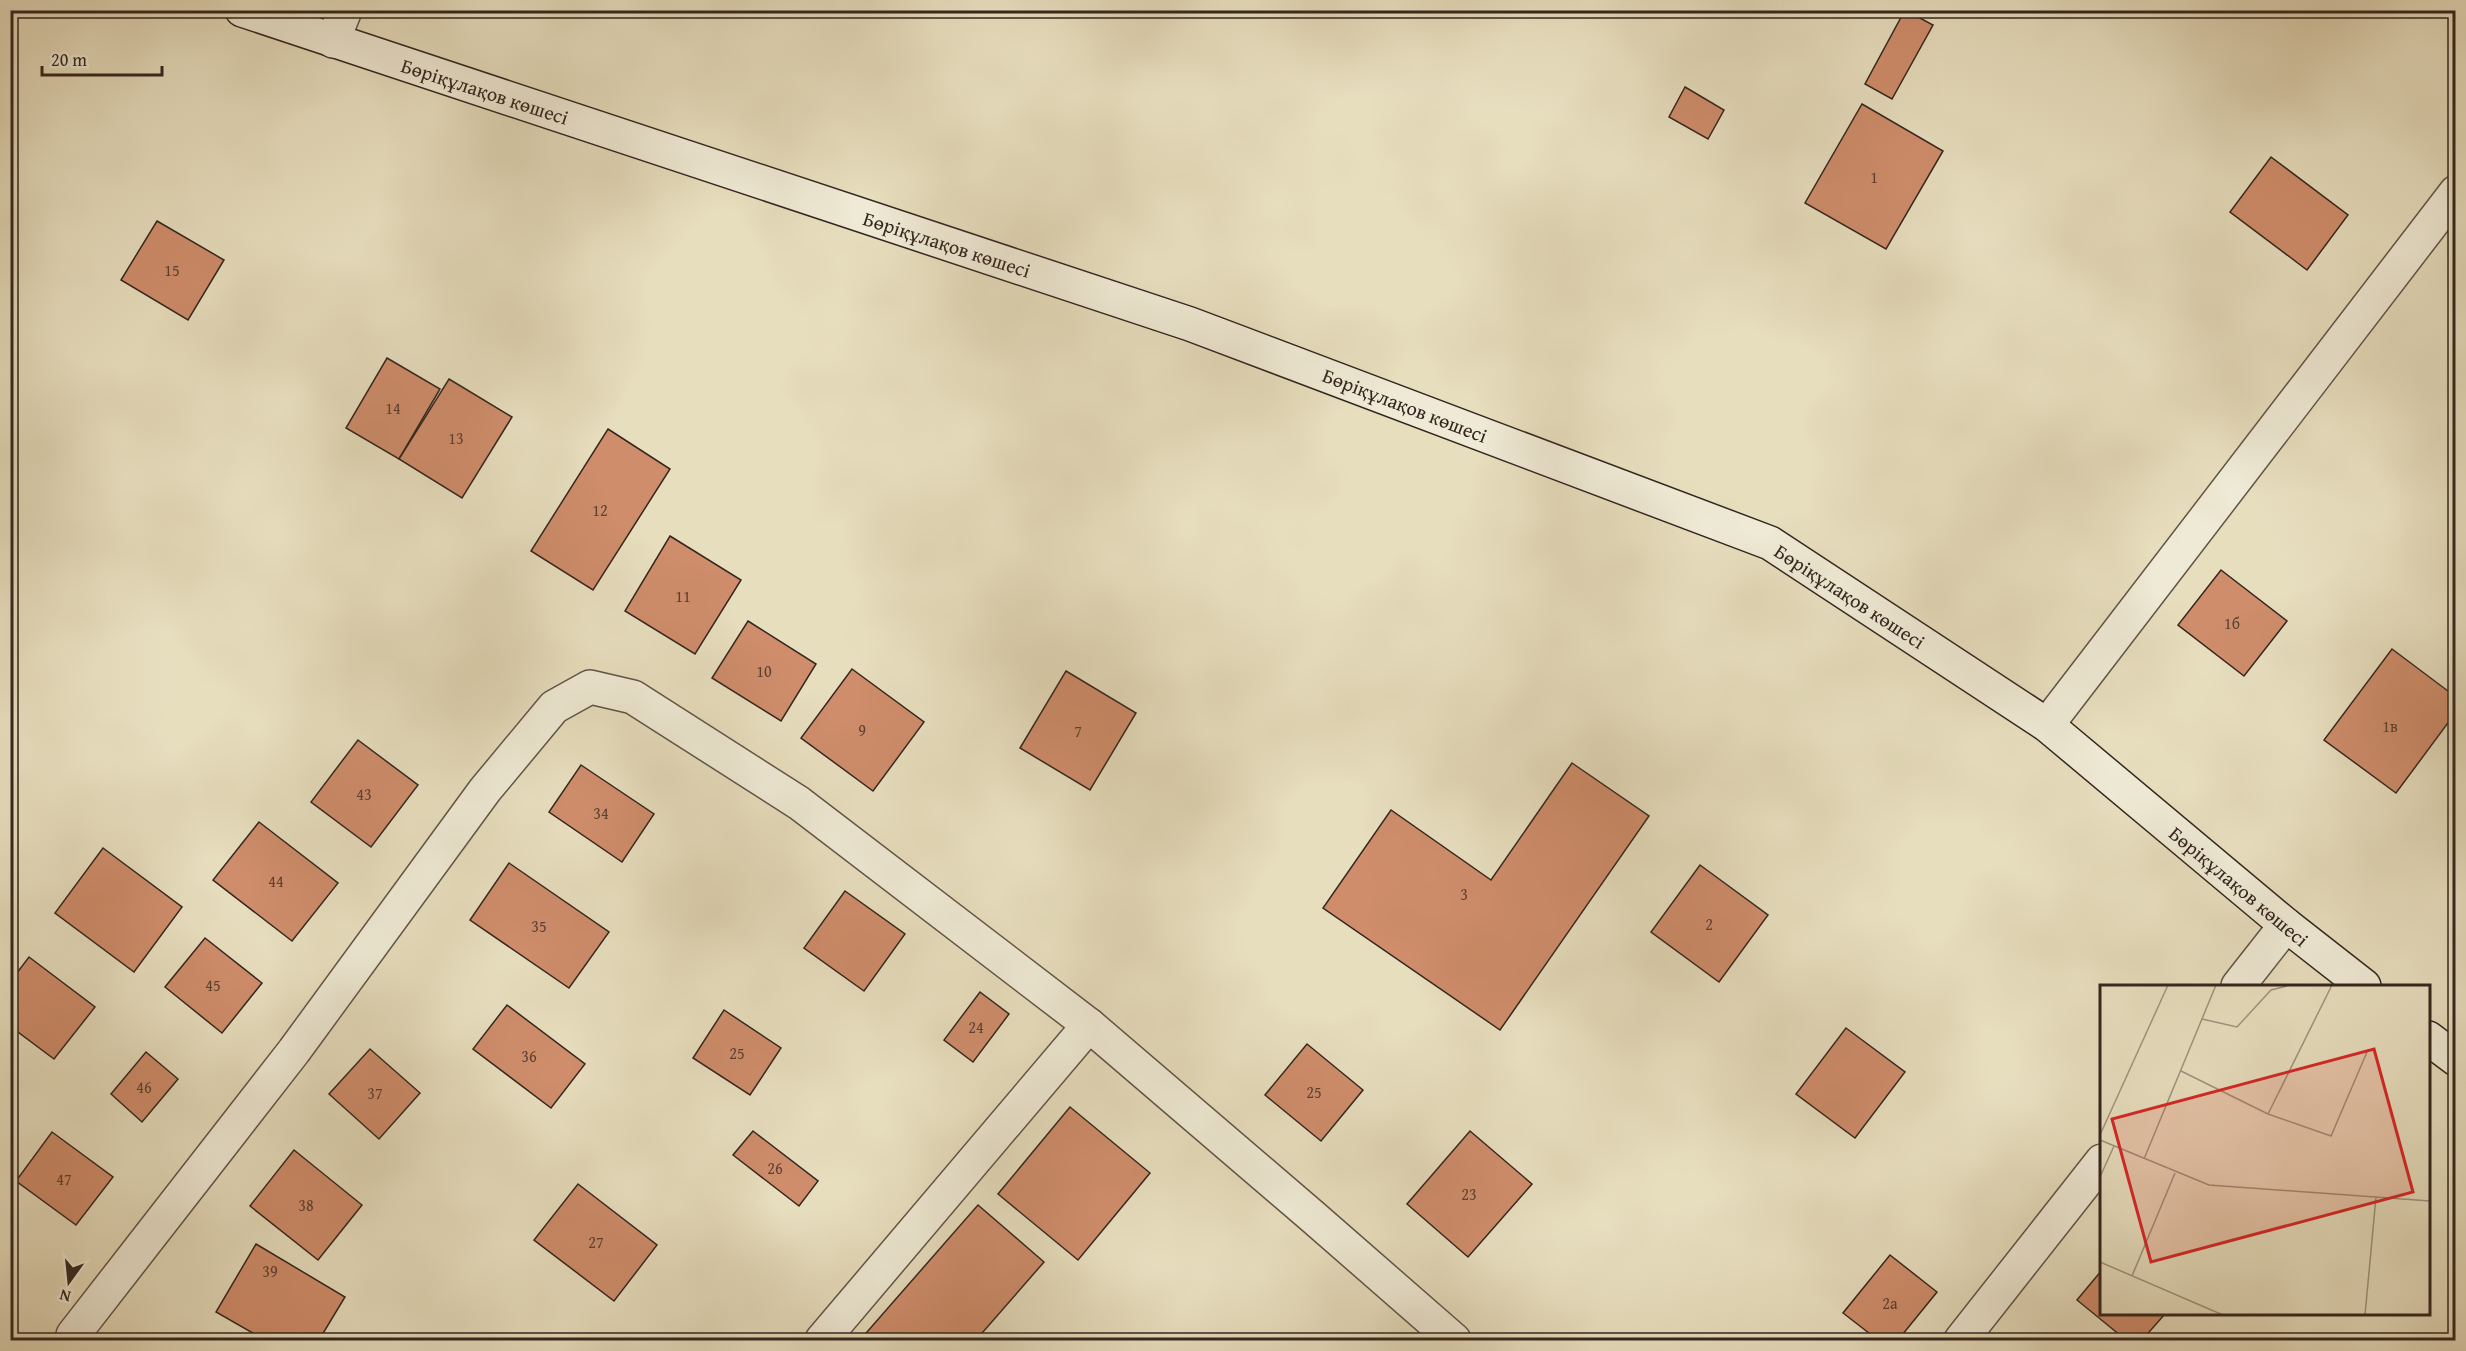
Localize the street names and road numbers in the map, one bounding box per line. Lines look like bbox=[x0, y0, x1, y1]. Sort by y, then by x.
street label: Бөріқұлақов көшесі bbox=[398, 50, 573, 132]
street label: Бөріқұлақов көшесі bbox=[860, 203, 1035, 285]
street label: Бөріқұлақов көшесі bbox=[1318, 360, 1492, 450]
street label: Бөріқұлақов көшесі bbox=[1769, 536, 1931, 656]
street label: Бөріқұлақов көшесі bbox=[2163, 819, 2315, 953]

